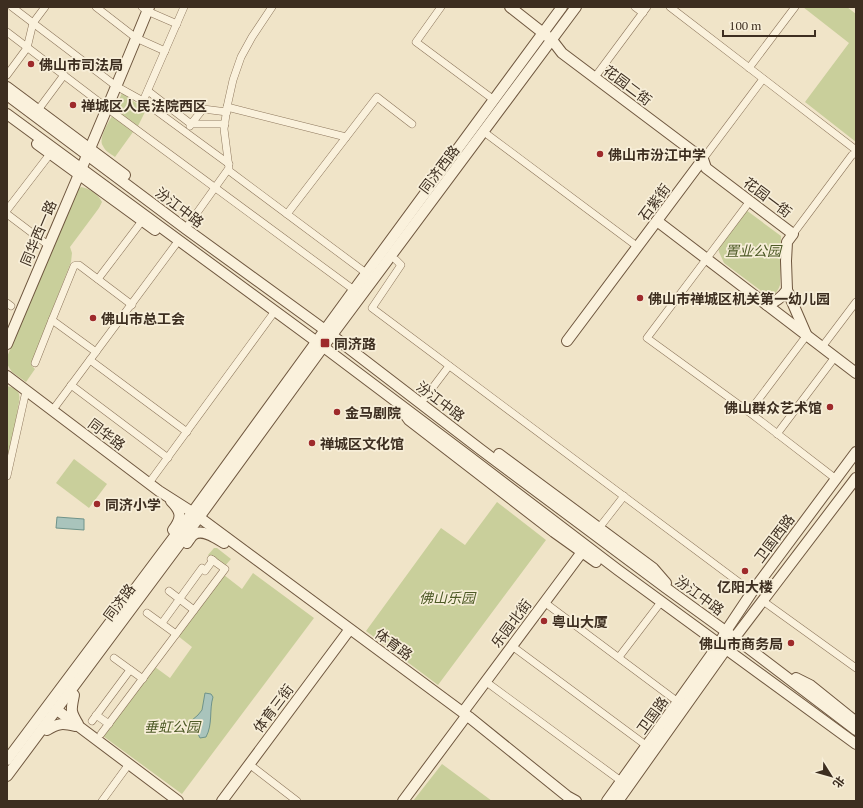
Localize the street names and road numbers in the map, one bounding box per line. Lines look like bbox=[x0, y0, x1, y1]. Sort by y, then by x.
street label: 花园二街 bbox=[600, 61, 656, 109]
street label: 同济西路 bbox=[415, 141, 463, 197]
street label: 花园一街 bbox=[740, 173, 796, 221]
street label: 石紫街 bbox=[634, 180, 674, 224]
street label: 汾江中路 bbox=[152, 183, 208, 231]
street label: 同华西一路 bbox=[16, 197, 60, 269]
street label: 汾江中路 bbox=[413, 377, 469, 425]
street label: 同华路 bbox=[85, 414, 129, 454]
street label: 卫国西路 bbox=[750, 510, 798, 566]
street label: 汾江中路 bbox=[672, 571, 728, 619]
street label: 同济路 bbox=[99, 580, 139, 624]
street label: 乐园北街 bbox=[487, 595, 535, 651]
street label: 体育路 bbox=[371, 624, 417, 664]
street label: 体育三街 bbox=[249, 680, 297, 736]
street label: 卫国路 bbox=[632, 692, 672, 738]

